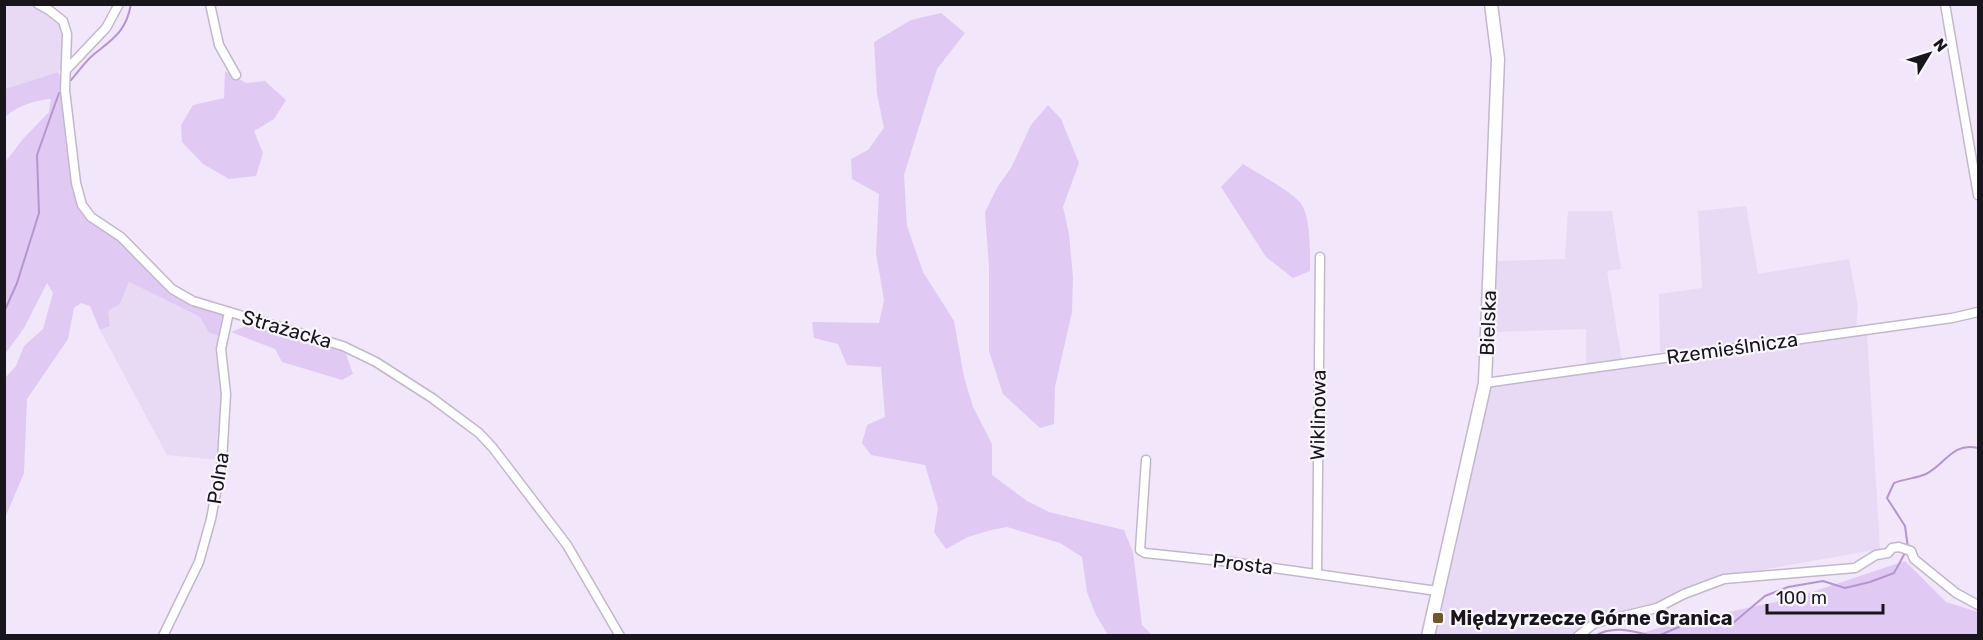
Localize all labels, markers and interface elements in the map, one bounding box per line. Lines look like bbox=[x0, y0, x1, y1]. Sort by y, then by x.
north arrow bbox=[1899, 24, 1959, 84]
text: N bbox=[1929, 35, 1951, 55]
street label: Bielska bbox=[1475, 290, 1501, 356]
street label: Strażacka bbox=[239, 305, 335, 353]
street label: Rzemieślnicza bbox=[1665, 327, 1799, 369]
street label: Wiklinowa bbox=[1305, 369, 1331, 461]
street label: Polna bbox=[202, 450, 234, 506]
street label: Prosta bbox=[1211, 548, 1275, 580]
scale bar bbox=[1767, 577, 1882, 615]
text: 100 m bbox=[1776, 587, 1827, 609]
place label: Międzyrzecze Górne Granica bbox=[1450, 606, 1733, 630]
marker: Międzyrzecze Górne Granica bbox=[1431, 611, 1445, 625]

